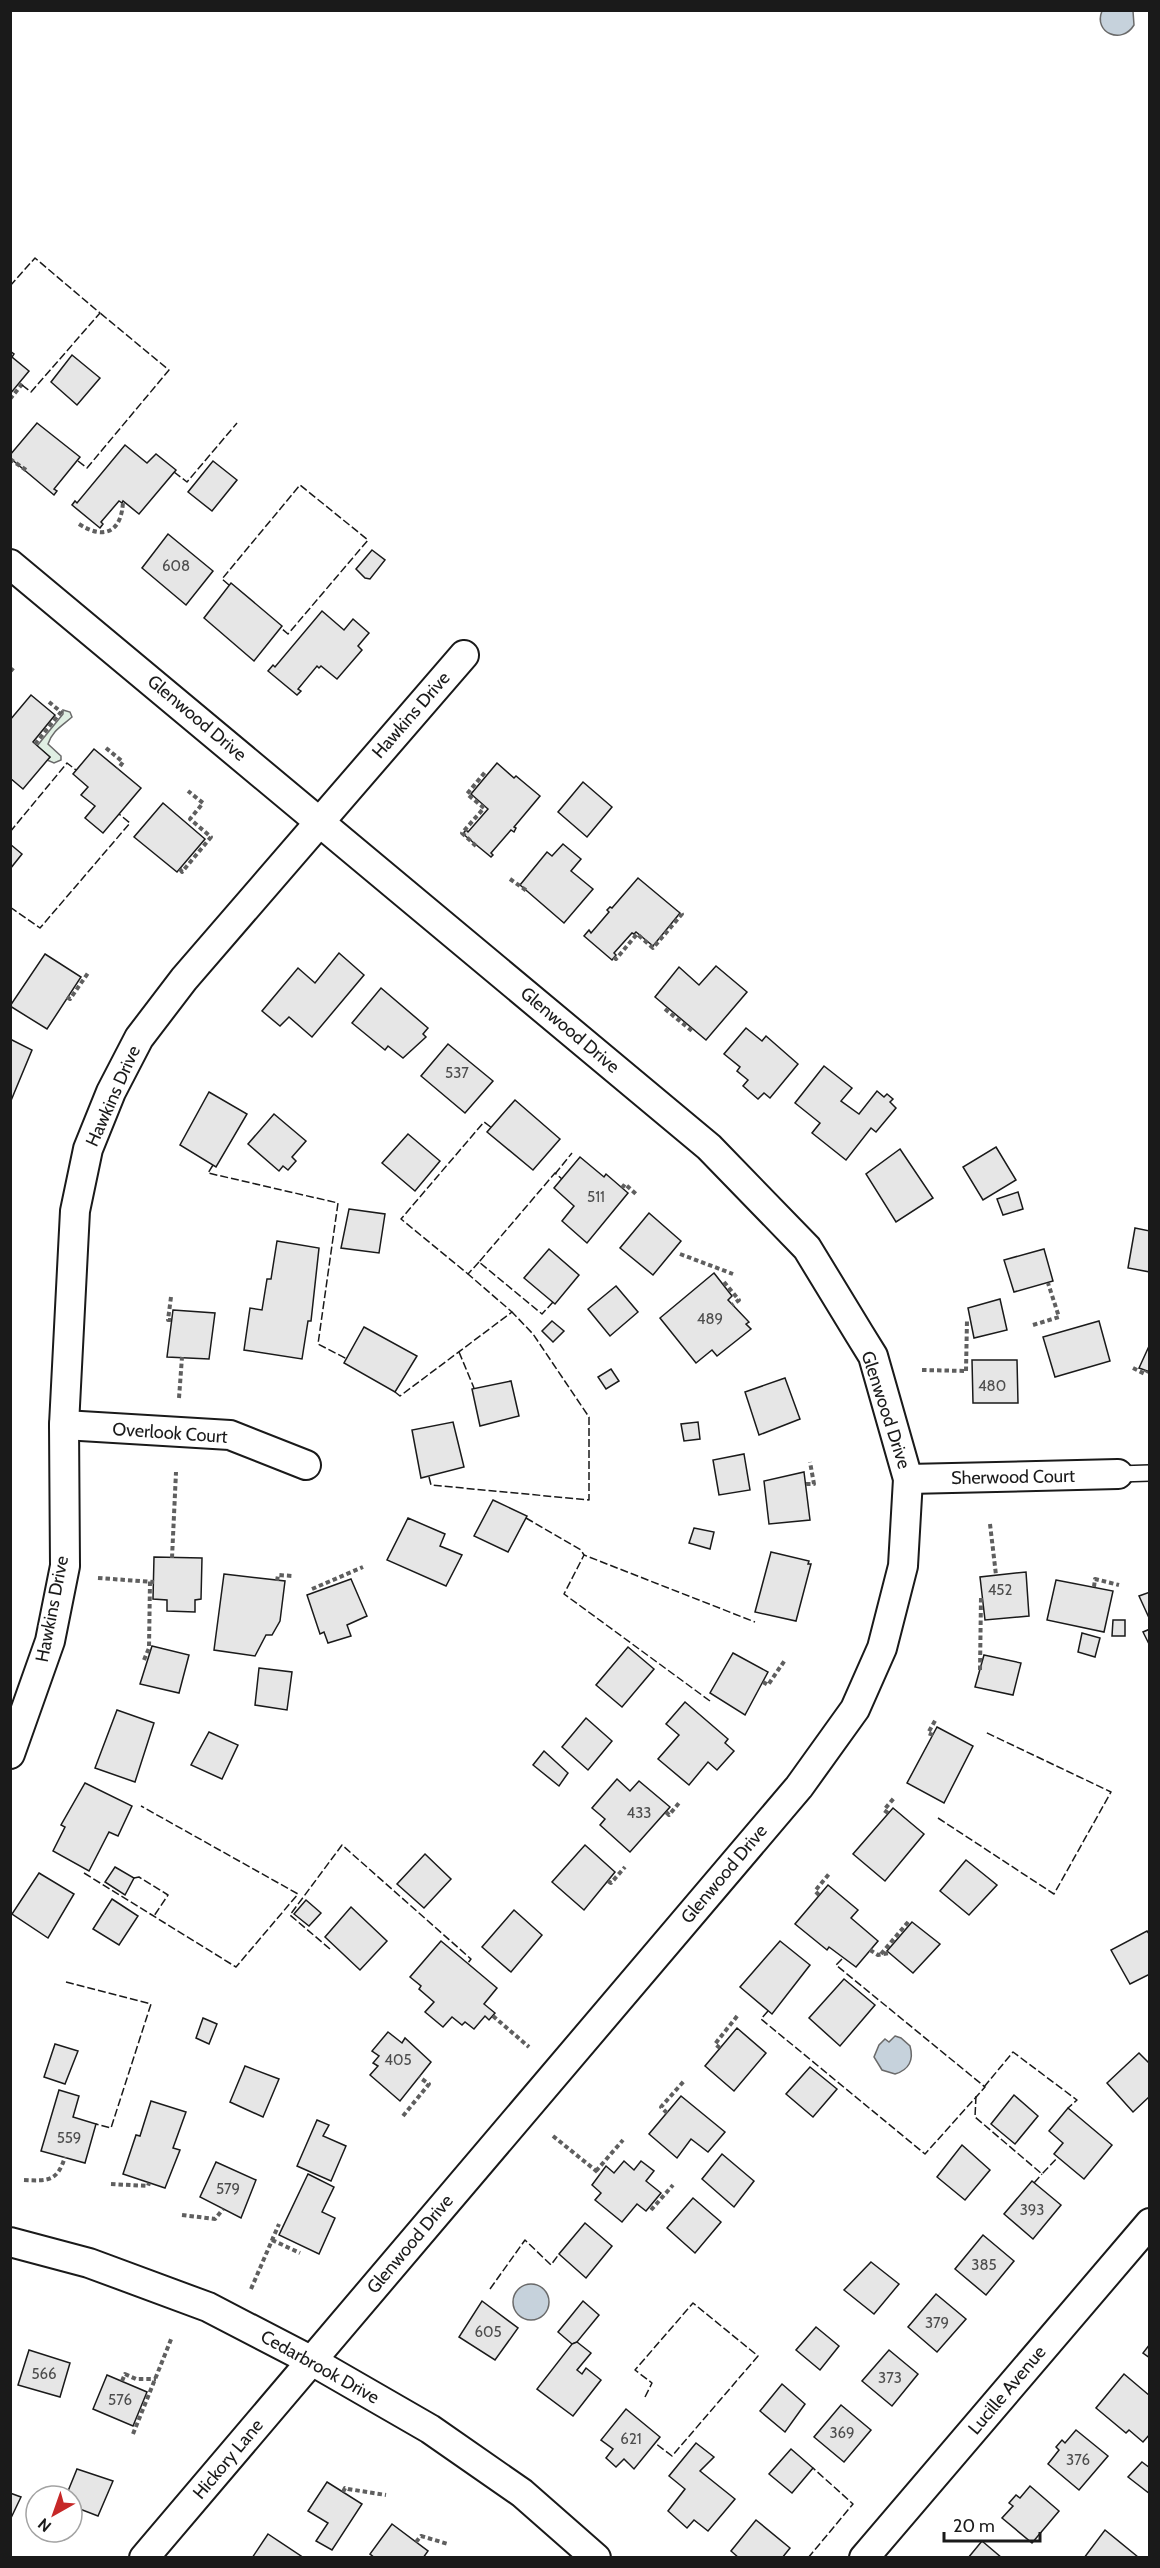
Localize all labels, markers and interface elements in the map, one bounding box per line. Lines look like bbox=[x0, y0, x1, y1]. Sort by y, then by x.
house number: 608 bbox=[162, 557, 190, 575]
street label: Hawkins Drive bbox=[367, 667, 455, 763]
street label: Glenwood Drive bbox=[143, 670, 251, 766]
street label: Glenwood Drive bbox=[516, 982, 624, 1078]
street label: Hawkins Drive bbox=[81, 1042, 145, 1150]
house number: 537 bbox=[445, 1064, 469, 1082]
house number: 511 bbox=[587, 1188, 605, 1206]
house number: 489 bbox=[697, 1310, 723, 1328]
street label: Glenwood Drive bbox=[857, 1348, 915, 1472]
house number: 480 bbox=[978, 1377, 1006, 1395]
street label: Overlook Court bbox=[112, 1418, 228, 1448]
street label: Sherwood Court bbox=[951, 1465, 1075, 1489]
street label: Hawkins Drive bbox=[31, 1554, 73, 1664]
house number: 452 bbox=[988, 1581, 1012, 1599]
house number: 433 bbox=[627, 1804, 651, 1822]
street label: Glenwood Drive bbox=[676, 1820, 772, 1928]
house number: 405 bbox=[384, 2051, 412, 2069]
house number: 559 bbox=[57, 2129, 81, 2147]
house number: 579 bbox=[216, 2180, 240, 2198]
street label: Glenwood Drive bbox=[362, 2190, 458, 2298]
house number: 393 bbox=[1020, 2201, 1044, 2219]
house number: 385 bbox=[971, 2256, 997, 2274]
house number: 379 bbox=[925, 2314, 949, 2332]
house number: 605 bbox=[474, 2323, 502, 2341]
street label: Cedarbrook Drive bbox=[257, 2325, 383, 2409]
street label: Lucille Avenue bbox=[964, 2341, 1050, 2439]
house number: 566 bbox=[31, 2365, 57, 2383]
house number: 373 bbox=[878, 2369, 902, 2387]
house number: 576 bbox=[108, 2391, 132, 2409]
street label: Hickory Lane bbox=[188, 2414, 268, 2504]
house number: 369 bbox=[829, 2424, 855, 2442]
house number: 621 bbox=[620, 2430, 642, 2448]
house number: 376 bbox=[1066, 2451, 1090, 2469]
north arrow bbox=[24, 2484, 84, 2544]
scale bar bbox=[944, 2505, 1040, 2543]
text: N bbox=[34, 2514, 55, 2536]
text: 20 m bbox=[953, 2515, 995, 2537]

